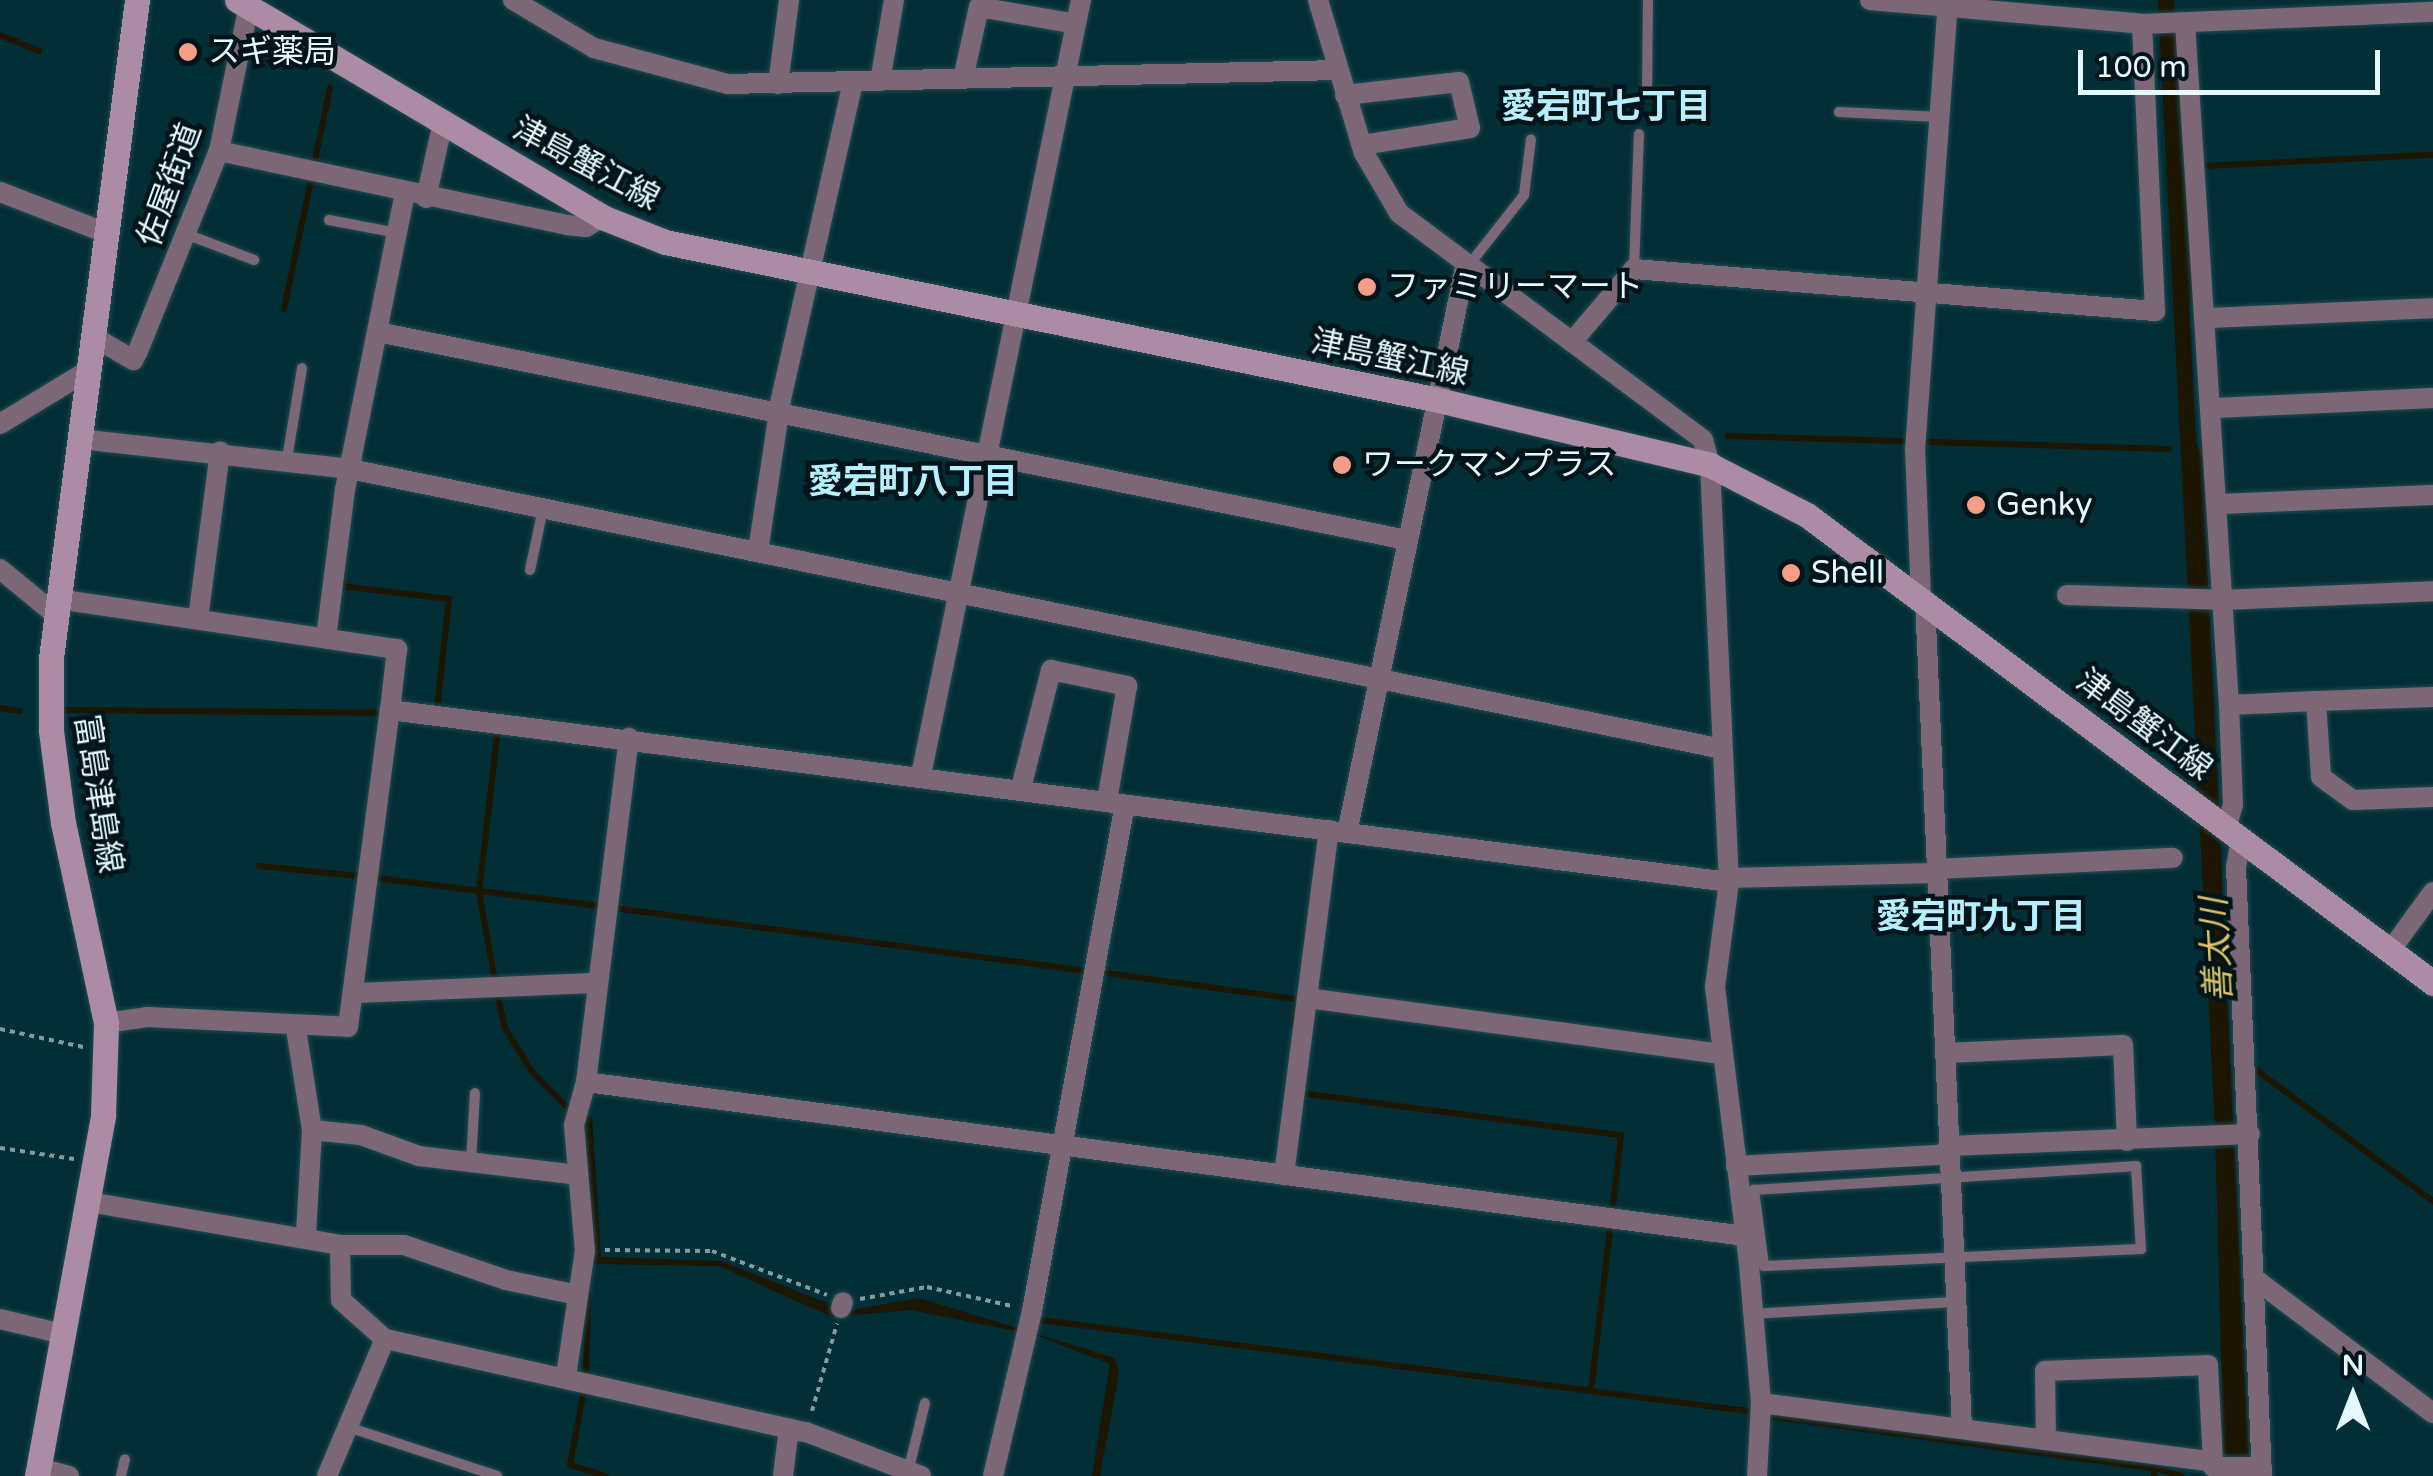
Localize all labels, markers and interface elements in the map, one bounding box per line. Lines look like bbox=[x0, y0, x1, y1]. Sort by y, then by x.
scale bar bbox=[2083, 30, 2386, 92]
place label: スギ薬局 bbox=[208, 33, 336, 71]
marker: スギ薬局 bbox=[177, 41, 199, 63]
text: 100 m bbox=[2095, 49, 2187, 86]
district label: 愛宕町七丁目 bbox=[1501, 86, 1711, 128]
street label: 津島蟹江線 bbox=[506, 109, 666, 219]
street label: 佐屋街道 bbox=[130, 118, 210, 252]
place label: ファミリーマート bbox=[1387, 268, 1643, 306]
marker: ファミリーマート bbox=[1356, 276, 1378, 298]
street label: 津島蟹江線 bbox=[1308, 323, 1472, 393]
place label: ワークマンプラス bbox=[1362, 446, 1618, 484]
marker: ワークマンプラス bbox=[1331, 454, 1353, 476]
district label: 愛宕町八丁目 bbox=[808, 461, 1018, 503]
place label: Genky bbox=[1996, 486, 2092, 524]
marker: Genky bbox=[1965, 494, 1987, 516]
place label: Shell bbox=[1811, 554, 1884, 592]
marker: Shell bbox=[1780, 562, 1802, 584]
street label: 津島蟹江線 bbox=[2069, 662, 2219, 788]
street label: 富島津島線 bbox=[67, 712, 129, 876]
district label: 愛宕町九丁目 bbox=[1876, 896, 2086, 938]
water label: 善太川 bbox=[2193, 896, 2241, 1004]
north arrow bbox=[2303, 1346, 2403, 1446]
text: N bbox=[2342, 1349, 2364, 1383]

